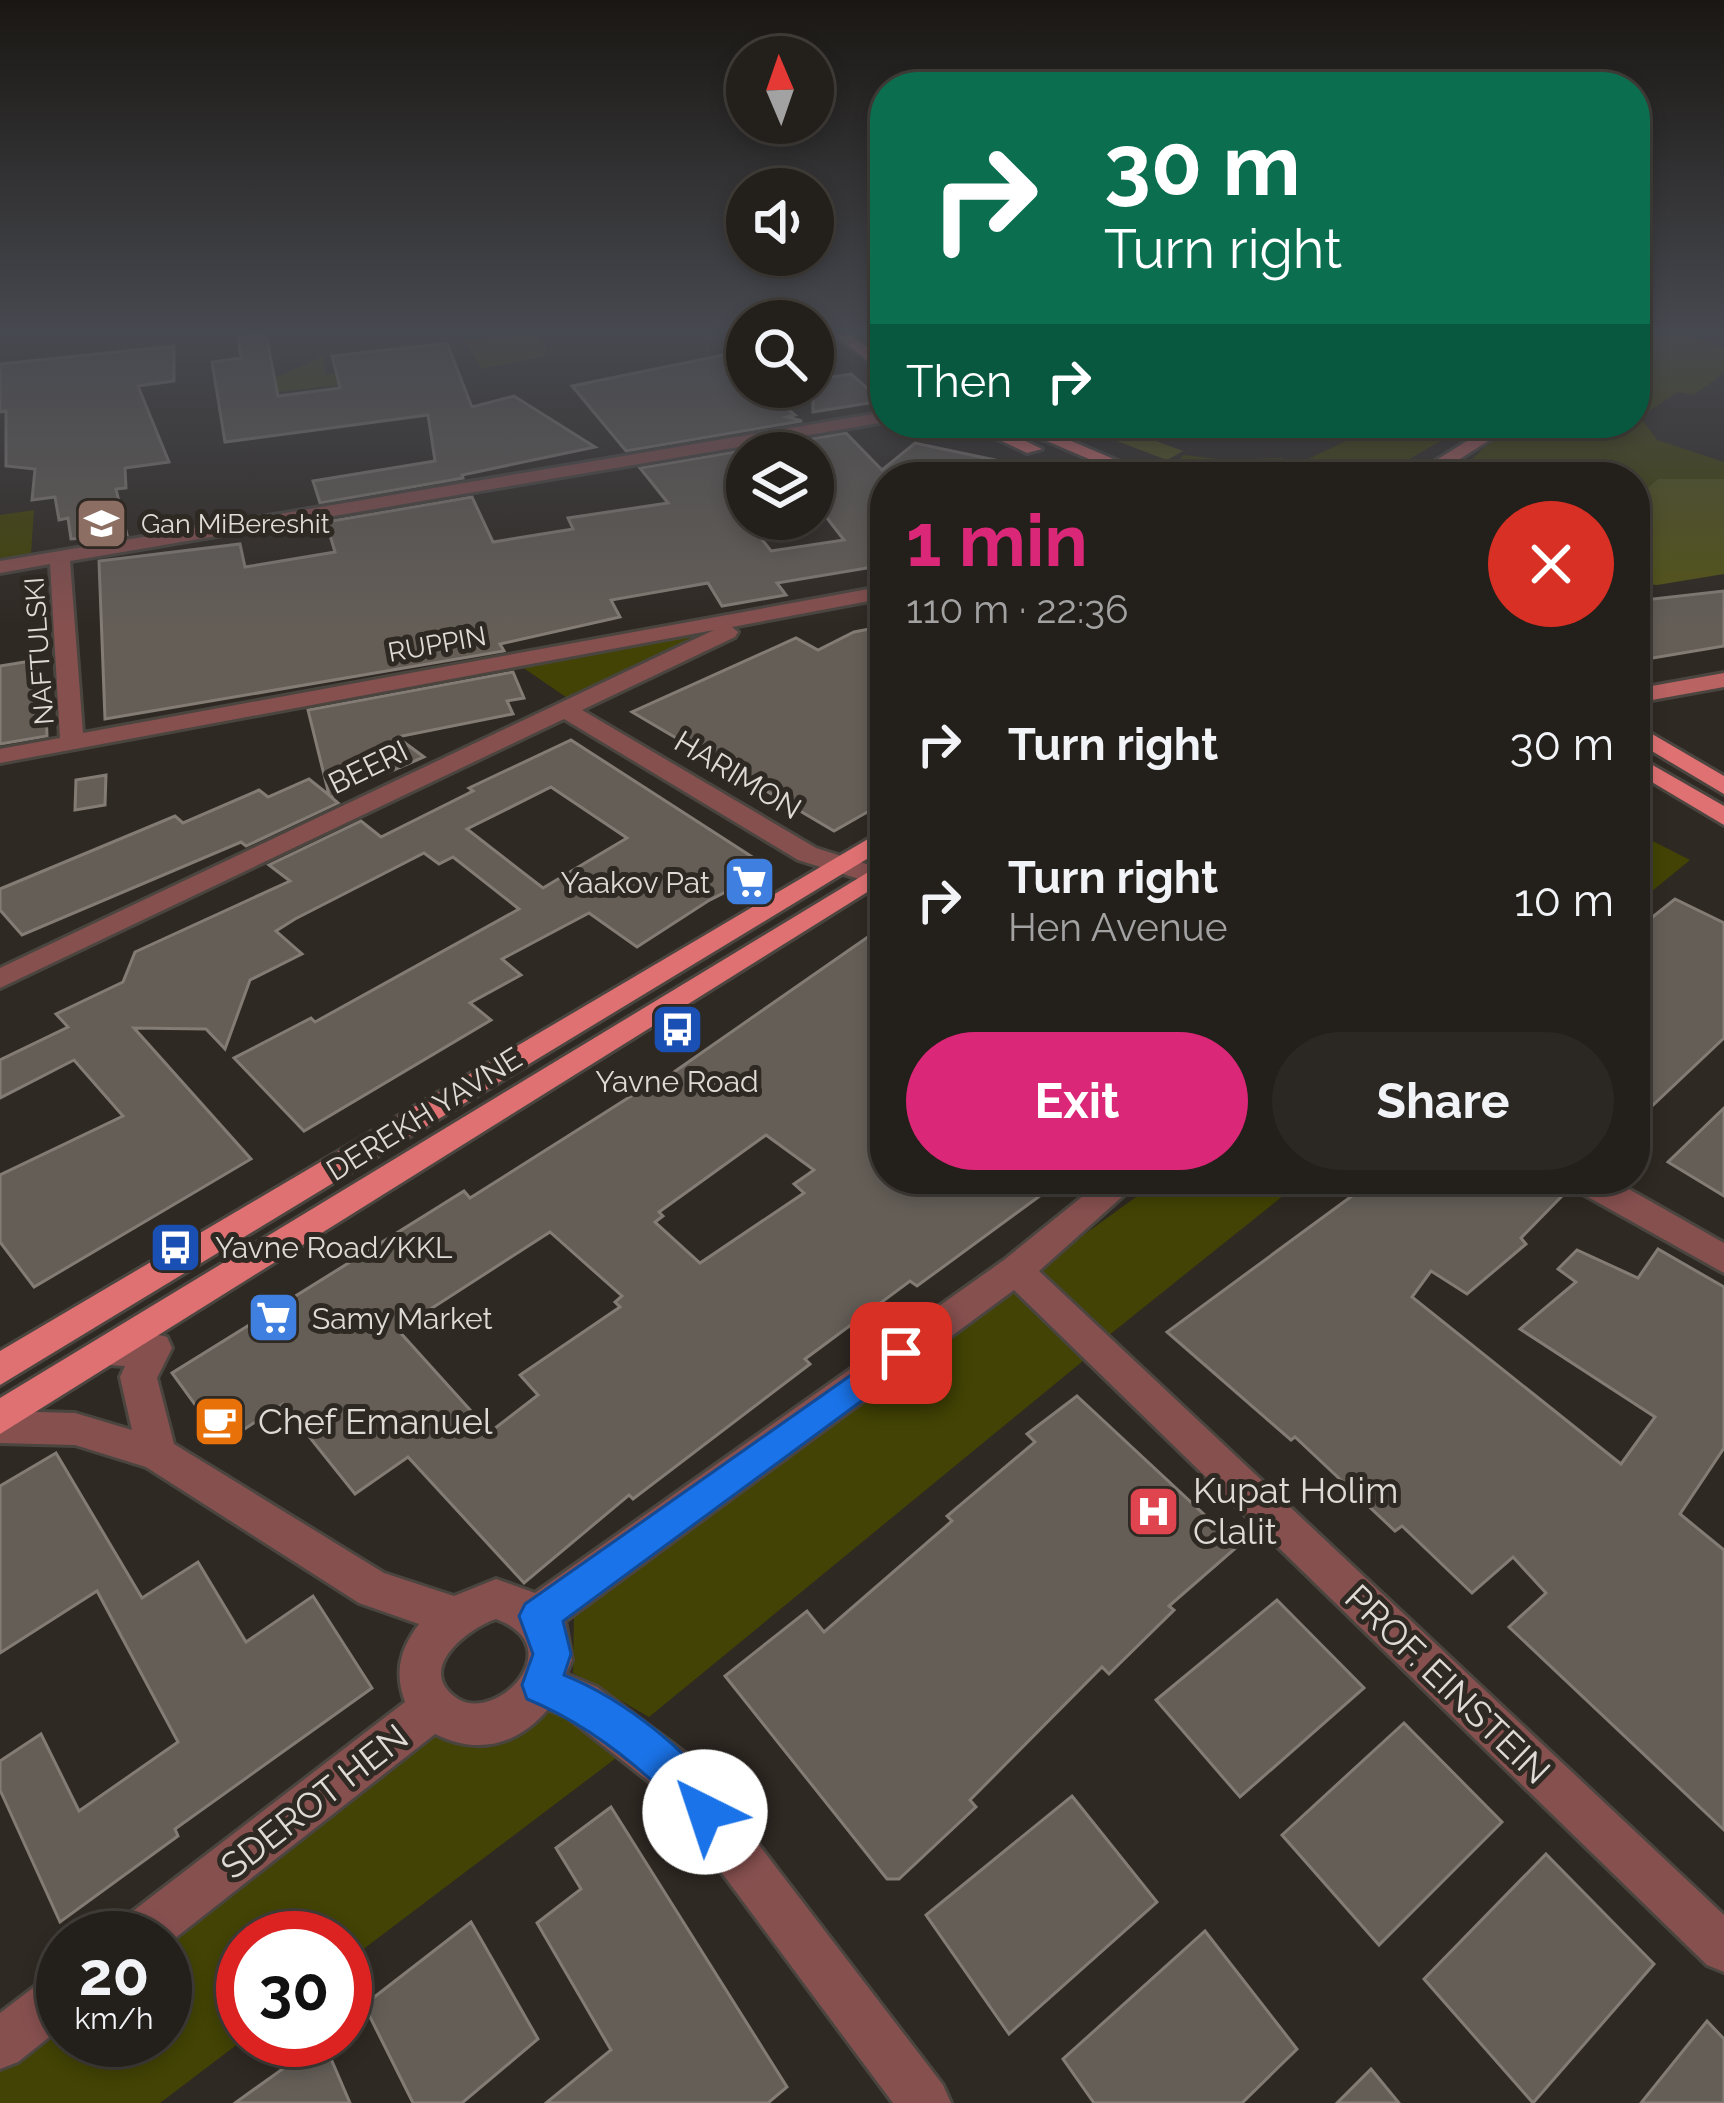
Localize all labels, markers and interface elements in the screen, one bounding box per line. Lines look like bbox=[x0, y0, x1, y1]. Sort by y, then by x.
north arrow bbox=[726, 36, 834, 144]
map controls bbox=[726, 36, 834, 540]
text: 30 m bbox=[1104, 116, 1301, 215]
icon: right bbox=[906, 120, 1062, 276]
button: sound bbox=[726, 168, 834, 276]
text: Turn right bbox=[1104, 217, 1342, 281]
button: search bbox=[726, 300, 834, 408]
icon: right bbox=[1036, 348, 1102, 414]
text: Then bbox=[906, 355, 1012, 408]
button: layers bbox=[726, 432, 834, 540]
school or university icon: Gan MiBereshit bbox=[74, 495, 130, 551]
text: 1 min bbox=[906, 498, 1088, 583]
button: close bbox=[1488, 501, 1614, 627]
place label: Gan MiBereshit bbox=[141, 508, 330, 539]
street label: NAFTULSKI bbox=[18, 576, 60, 726]
text: 110 m · 22:36 bbox=[906, 586, 1129, 632]
street label: RUPPIN bbox=[385, 620, 489, 668]
icon: right bbox=[906, 711, 972, 777]
text: Turn right bbox=[1008, 718, 1218, 771]
text: 30 m bbox=[1510, 718, 1614, 771]
street label: HARIMON bbox=[668, 724, 808, 826]
street label: BEERI bbox=[323, 733, 413, 801]
text: Turn right bbox=[1008, 851, 1218, 904]
supermarket icon: Yaakov Pat bbox=[721, 854, 777, 910]
place label: Yaakov Pat bbox=[560, 865, 710, 900]
icon: right bbox=[906, 867, 972, 933]
text: 10 m bbox=[1514, 874, 1614, 927]
text: Hen Avenue bbox=[1008, 904, 1228, 950]
bus stop icon: Yavne Road bbox=[649, 1001, 705, 1057]
button: Exit bbox=[906, 1032, 1248, 1170]
button: Share bbox=[1272, 1032, 1614, 1170]
street label: DEREKH YAVNE bbox=[320, 1040, 528, 1188]
place label: Yavne Road bbox=[595, 1064, 759, 1099]
bus stop icon: Yavne Road/KKL bbox=[148, 1219, 204, 1275]
place label: Yavne Road/KKL bbox=[215, 1230, 453, 1265]
supermarket icon: Samy Market bbox=[245, 1290, 301, 1346]
place label: Samy Market bbox=[312, 1301, 493, 1336]
pin bbox=[850, 1302, 952, 1404]
icon: arrive bbox=[868, 1320, 934, 1386]
cafe icon: Chef Emanuel bbox=[191, 1393, 247, 1449]
place label: Chef Emanuel bbox=[258, 1400, 493, 1442]
place label: Kupat Holim Clalit bbox=[1193, 1469, 1398, 1552]
hospital icon: Kupat Holim Clalit bbox=[1126, 1483, 1182, 1539]
street label: PROF. EINSTEIN bbox=[1337, 1576, 1559, 1792]
street label: SDEROT HEN bbox=[212, 1715, 416, 1887]
position arrow bbox=[642, 1749, 768, 1875]
speed limit sign: 30 bbox=[216, 1911, 372, 2067]
text: 20 bbox=[79, 1939, 149, 2009]
text: km/h bbox=[74, 2001, 154, 2036]

